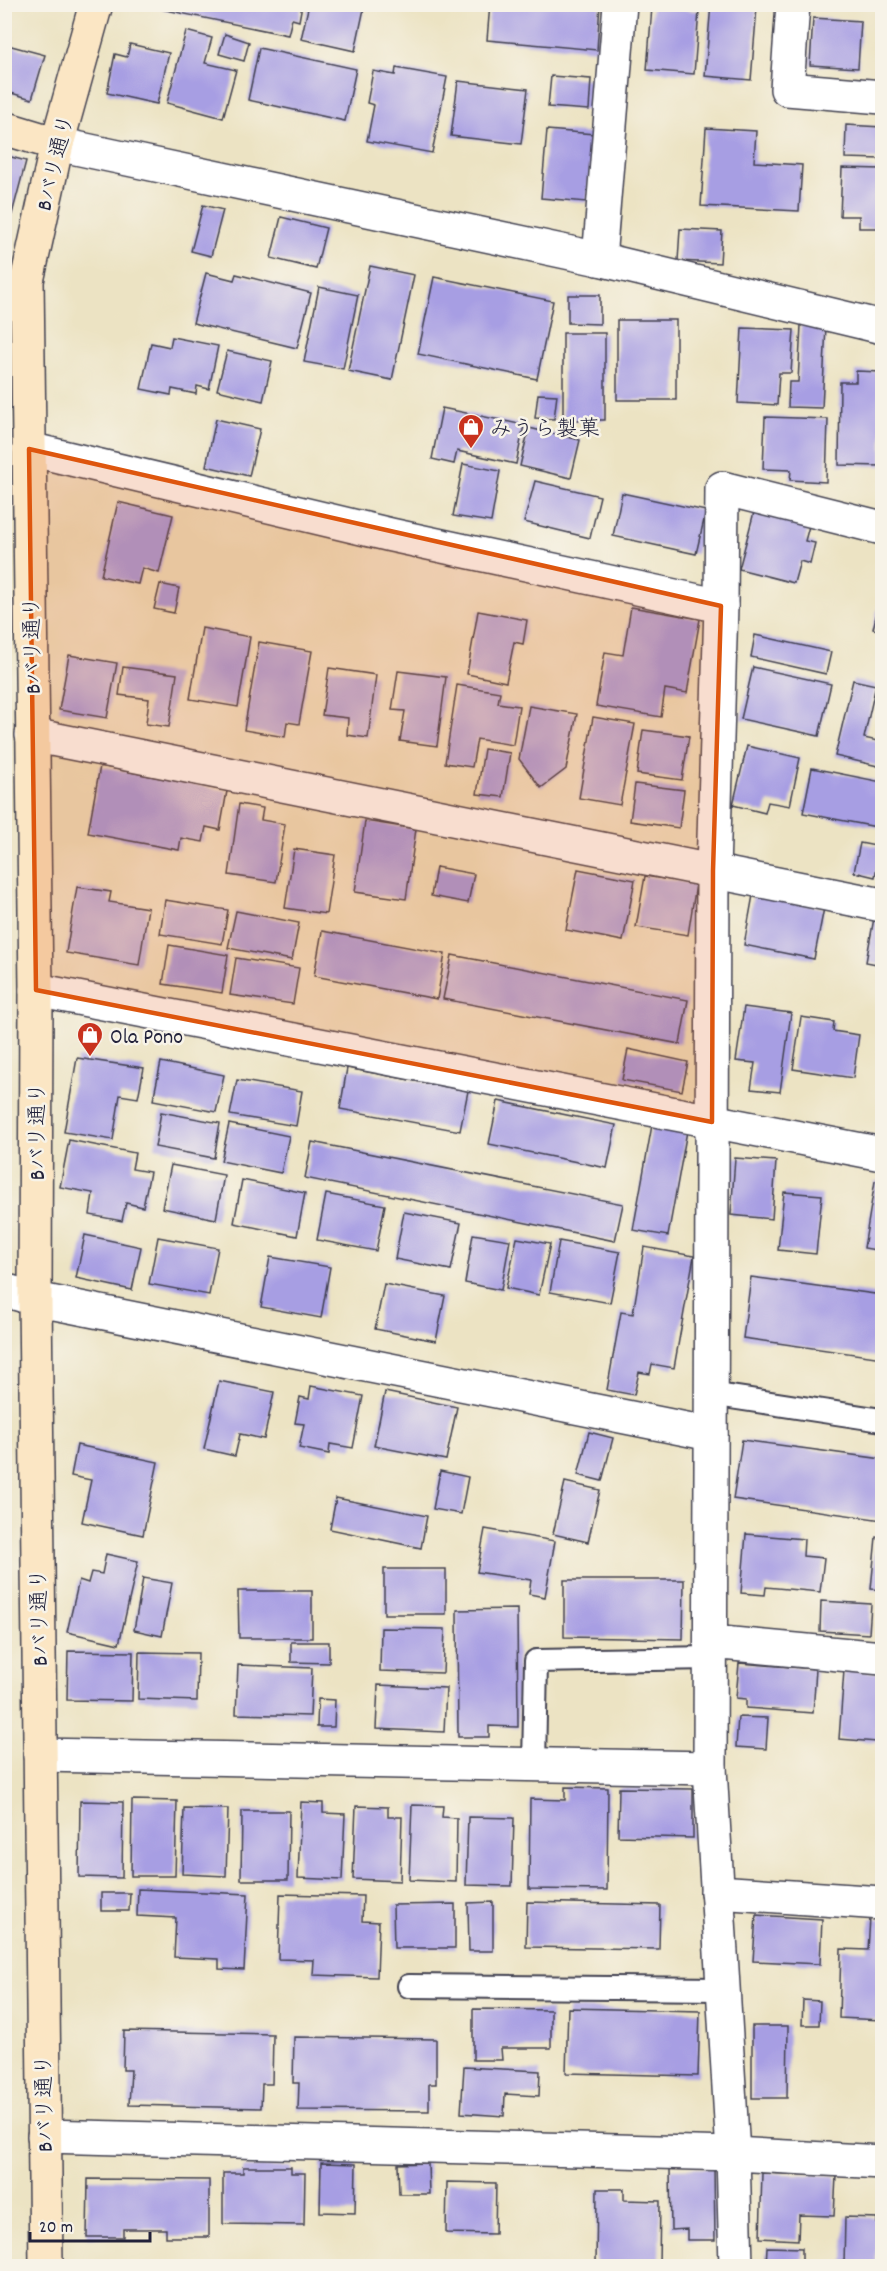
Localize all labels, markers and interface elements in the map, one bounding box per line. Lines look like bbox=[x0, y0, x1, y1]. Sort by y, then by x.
street label: Bバリ通り bbox=[30, 111, 84, 214]
shop icon: みうら製菓 bbox=[456, 412, 486, 450]
place label: みうら製菓 bbox=[490, 415, 600, 446]
street label: Bバリ通り bbox=[18, 595, 51, 694]
shop icon: Ola Pono bbox=[75, 1020, 105, 1058]
place label: Ola Pono bbox=[110, 1023, 183, 1054]
street label: Bバリ通り bbox=[24, 1082, 55, 1180]
street label: Bバリ通り bbox=[25, 1567, 58, 1666]
street label: Bバリ通り bbox=[30, 2053, 63, 2152]
scale bar bbox=[30, 2205, 150, 2243]
text: 20 m bbox=[39, 2216, 73, 2241]

